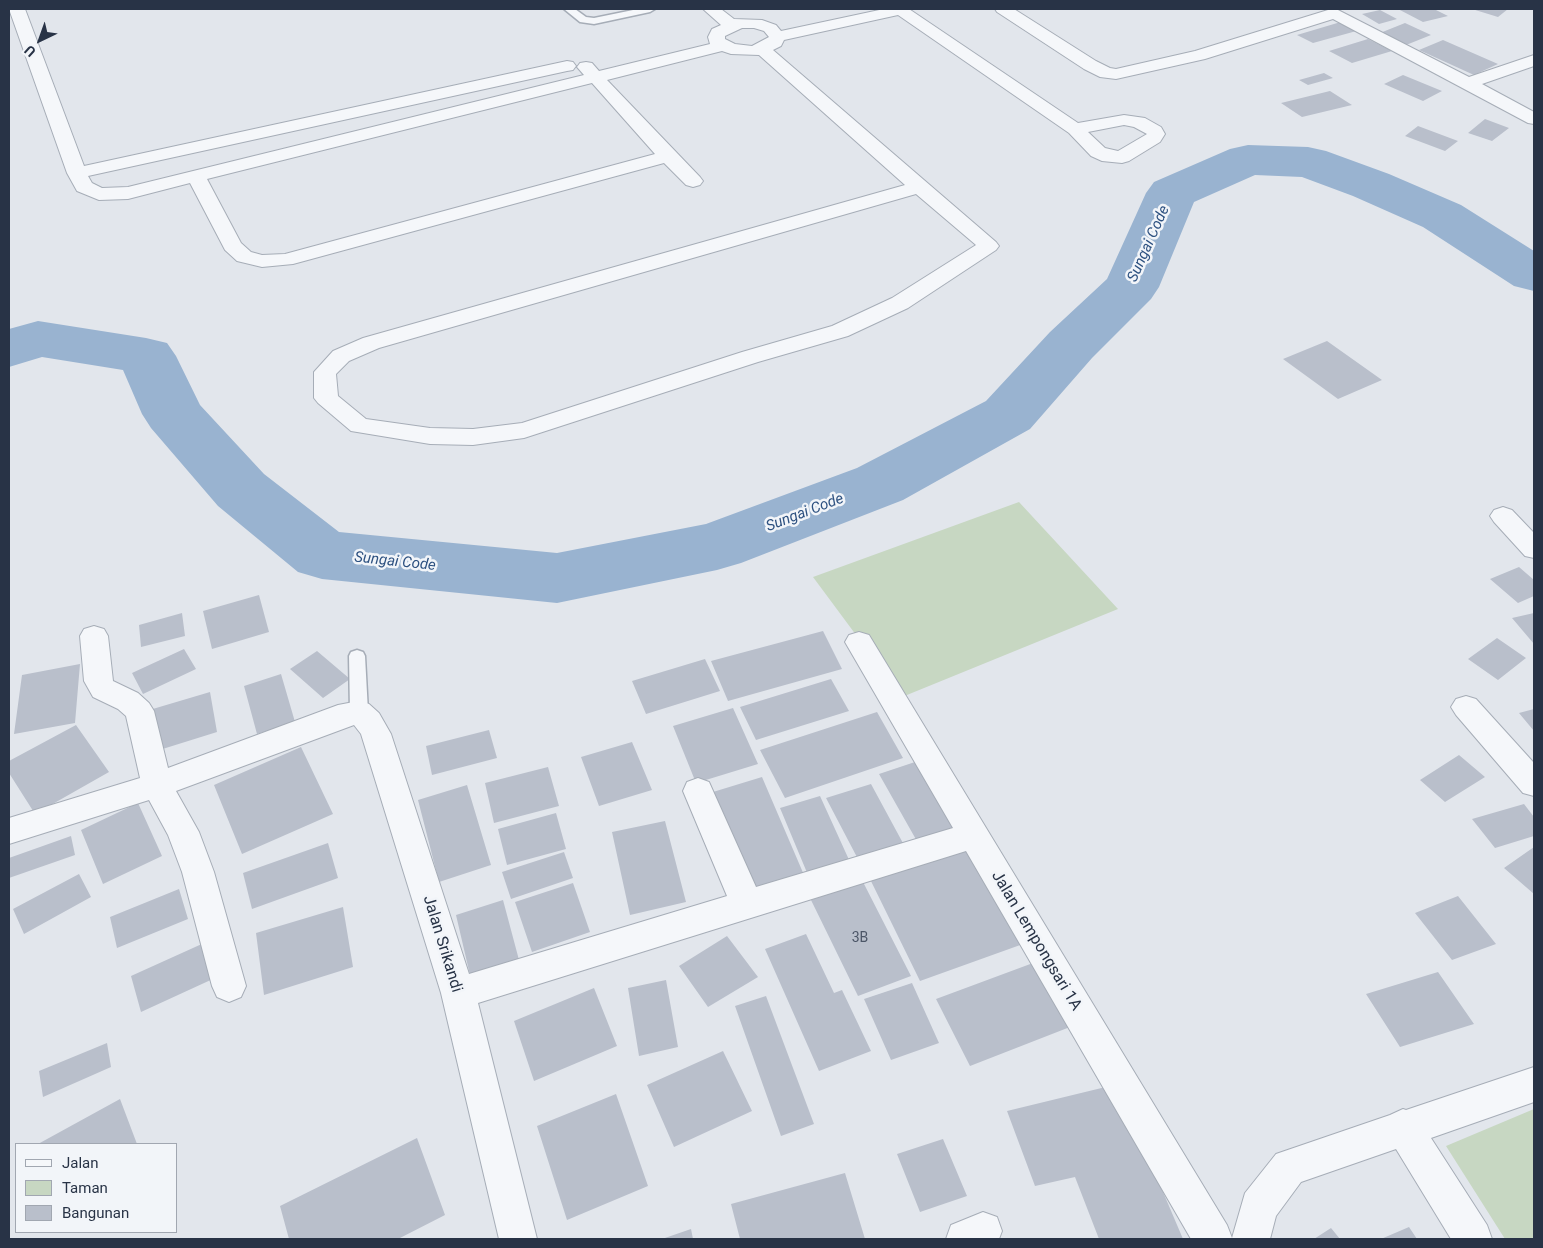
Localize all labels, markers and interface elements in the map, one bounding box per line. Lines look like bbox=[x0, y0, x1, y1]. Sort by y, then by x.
north arrow bbox=[15, 15, 65, 65]
text: U bbox=[21, 42, 39, 60]
water label: Sungai Code bbox=[1124, 203, 1174, 285]
water label: Sungai Code bbox=[764, 490, 846, 536]
water label: Sungai Code bbox=[353, 549, 437, 575]
street label: Jalan Lempongsari 1A bbox=[987, 868, 1085, 1014]
street label: Jalan Srikandi bbox=[418, 893, 466, 995]
house number: 3B bbox=[852, 930, 868, 946]
legend bbox=[15, 1143, 178, 1233]
text: Jalan bbox=[62, 1154, 99, 1172]
text: Taman bbox=[62, 1179, 108, 1197]
text: Bangunan bbox=[62, 1204, 129, 1222]

